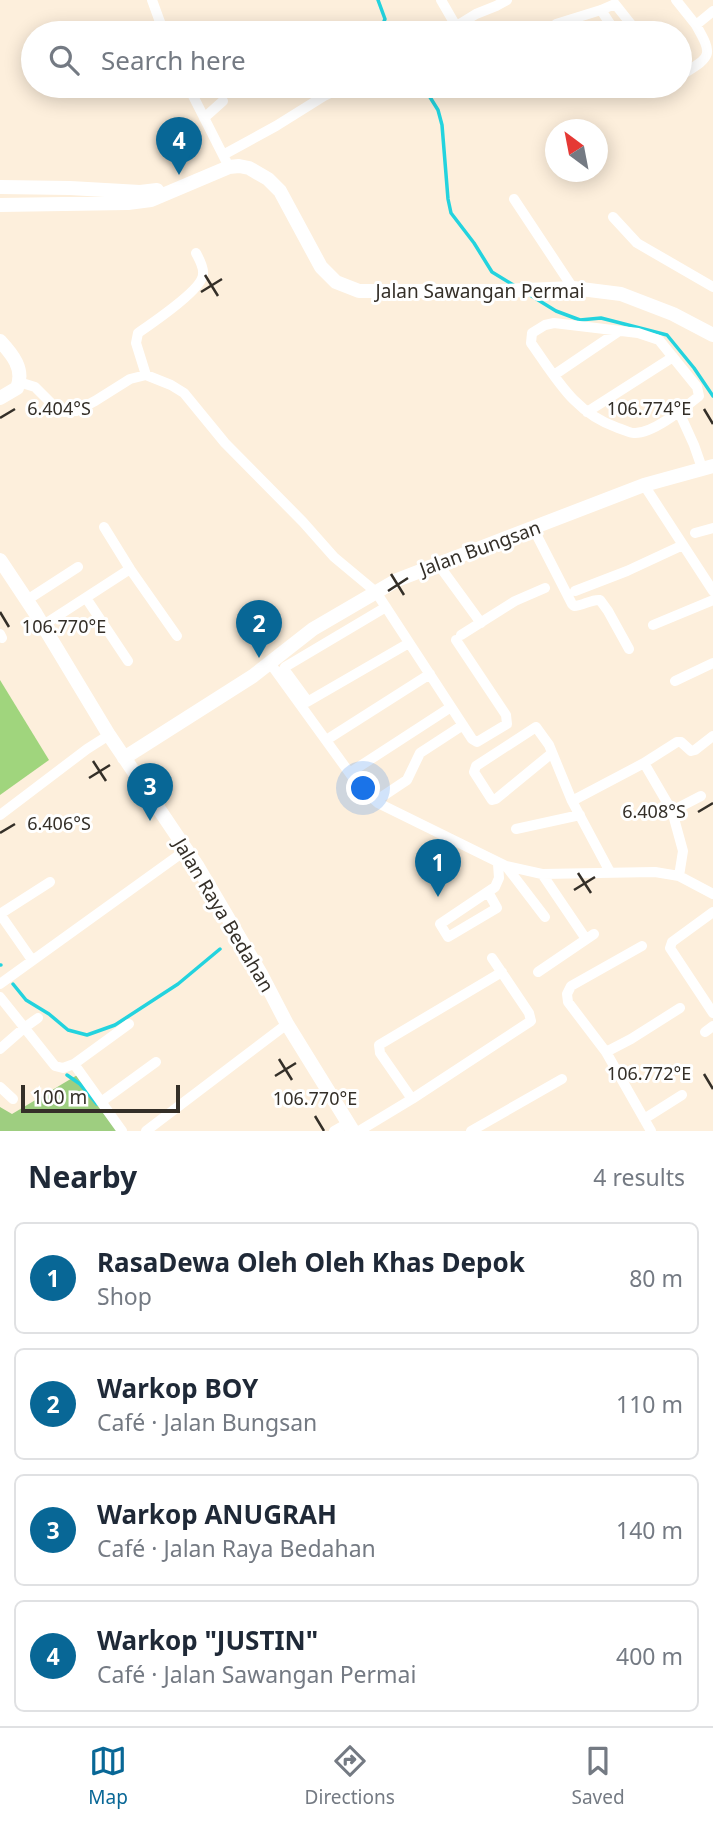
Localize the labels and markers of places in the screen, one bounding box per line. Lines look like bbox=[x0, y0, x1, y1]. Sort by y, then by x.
pin: 4 bbox=[156, 117, 202, 175]
pin: 2 bbox=[236, 600, 282, 658]
pin: 3 bbox=[127, 763, 173, 821]
pin: 1 bbox=[415, 839, 461, 897]

